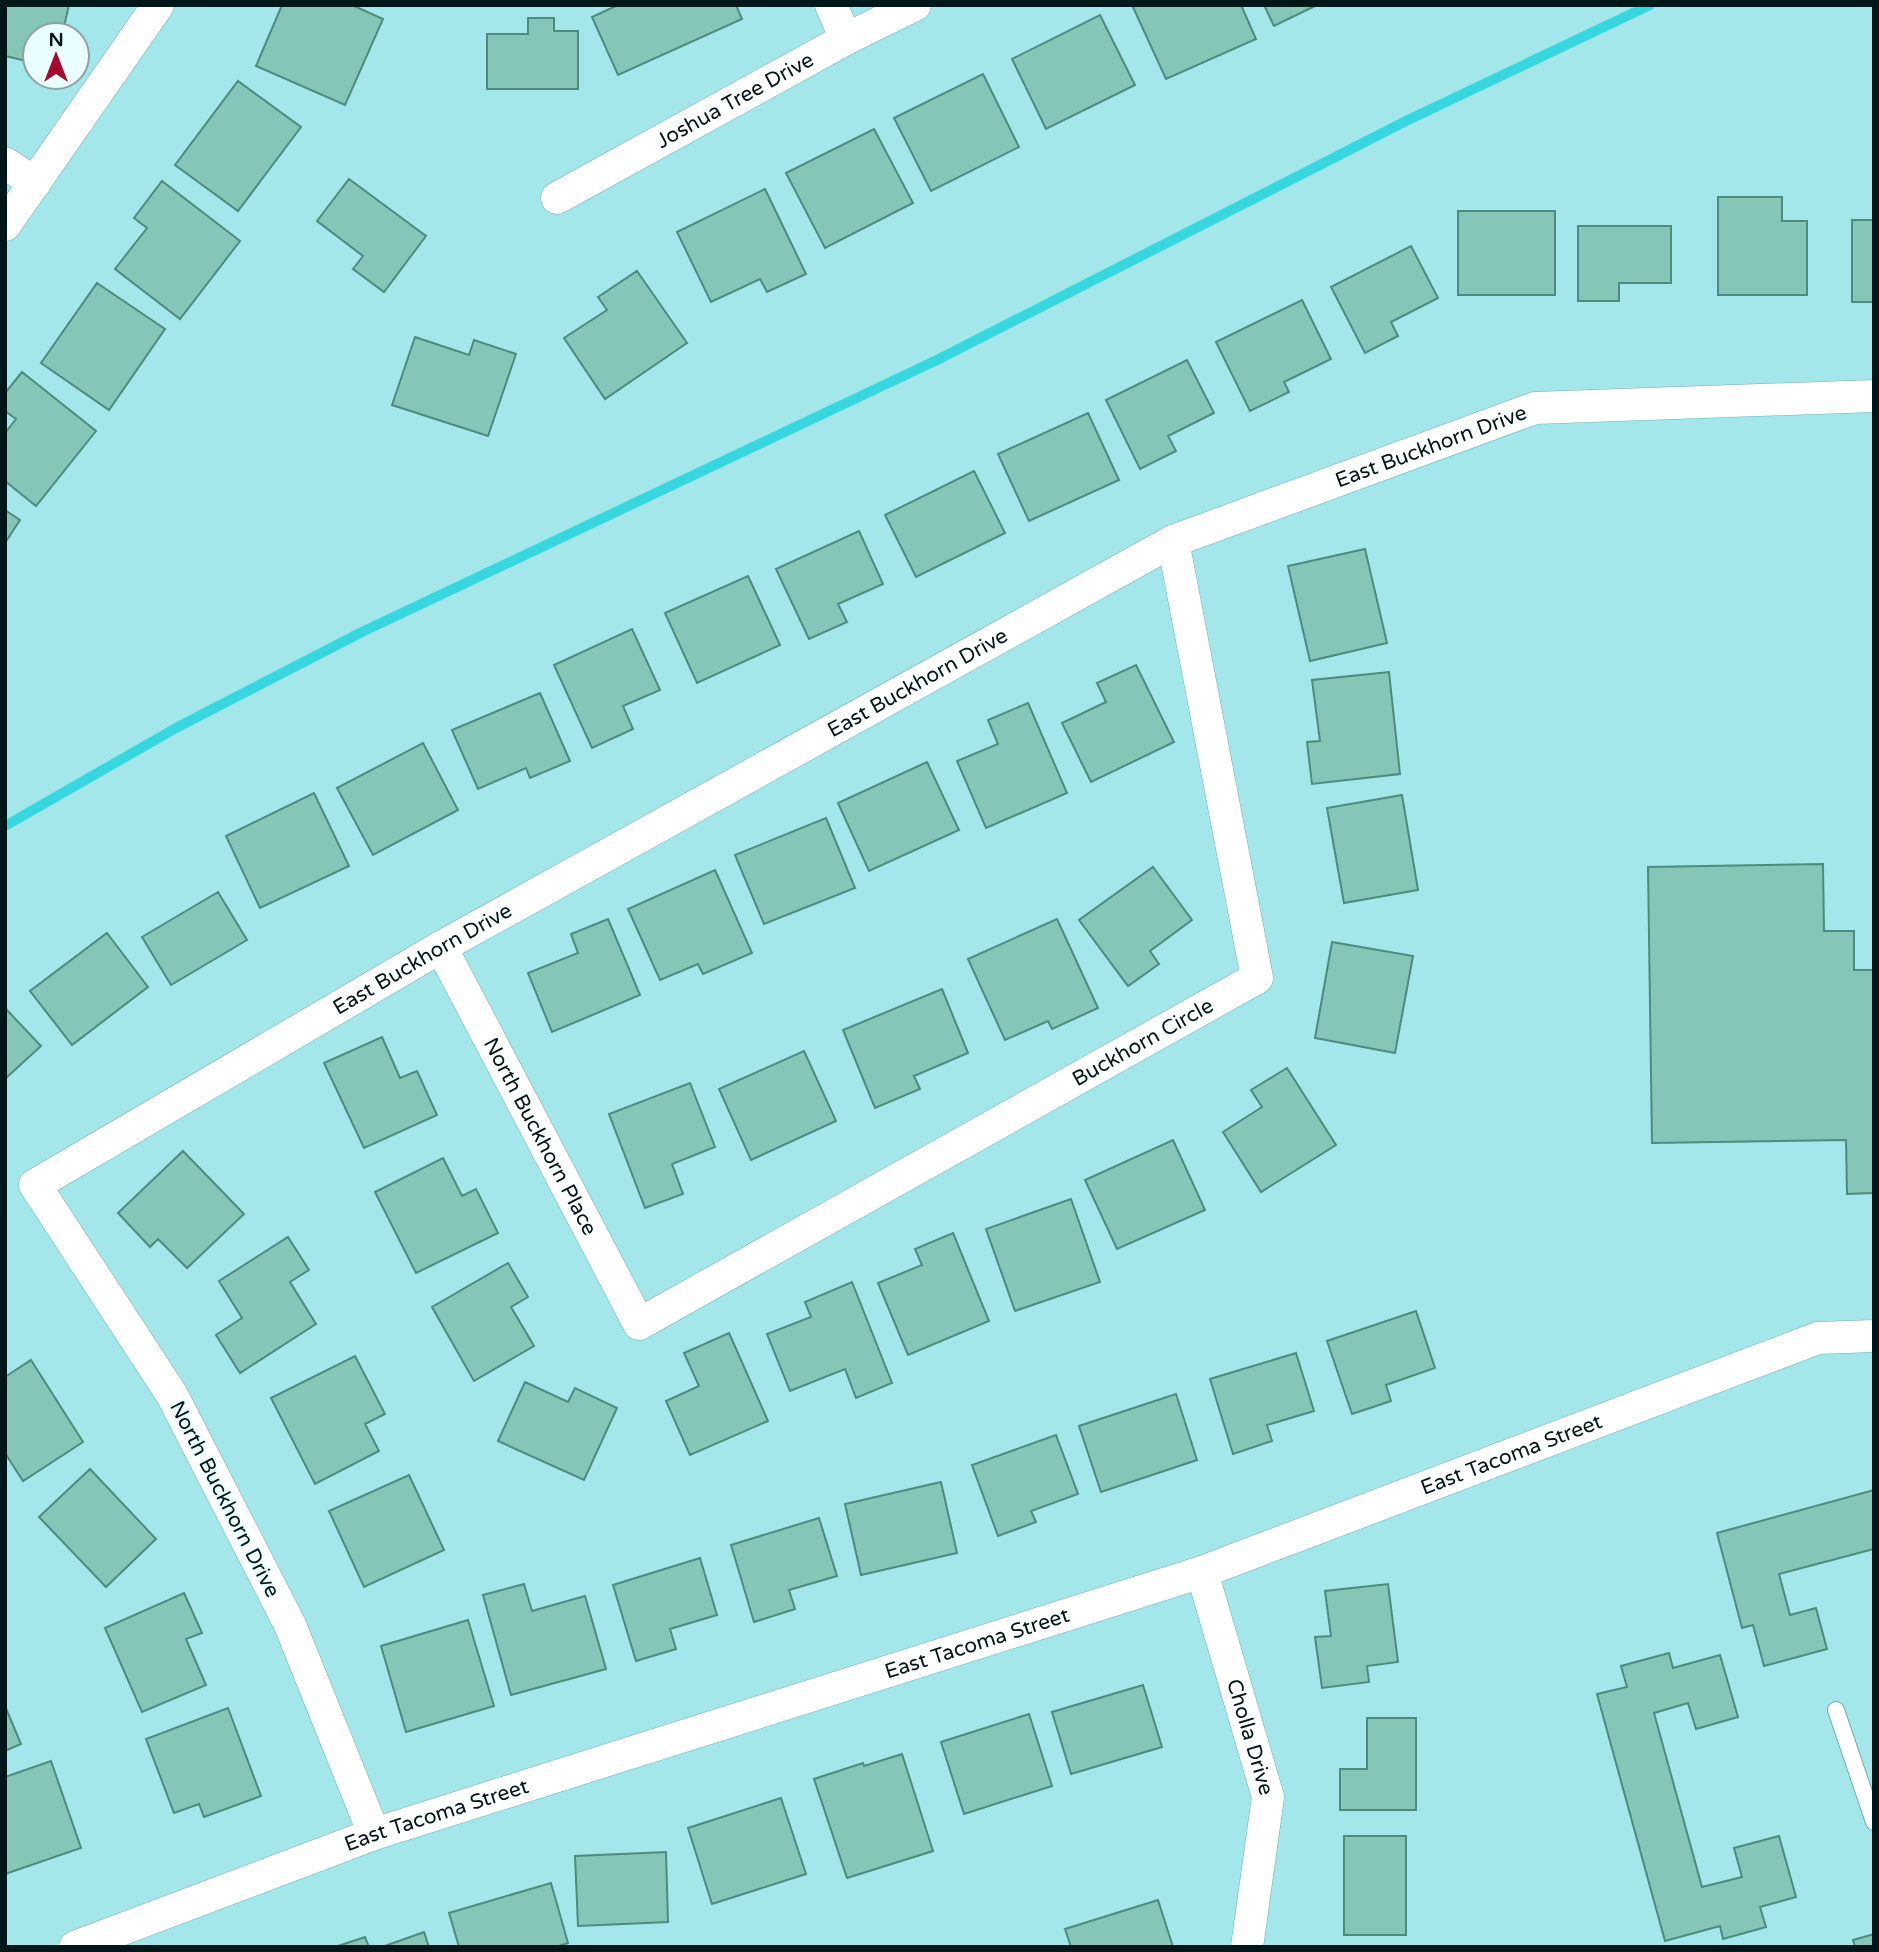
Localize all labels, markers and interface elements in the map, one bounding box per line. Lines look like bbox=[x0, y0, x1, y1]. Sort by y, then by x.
north arrow bbox=[21, 21, 91, 91]
text: N bbox=[48, 29, 64, 51]
street label: Joshua Tree Drive bbox=[652, 47, 818, 154]
street label: East Buckhorn Drive bbox=[1332, 400, 1530, 493]
street label: East Buckhorn Drive bbox=[823, 623, 1012, 743]
street label: East Buckhorn Drive bbox=[329, 898, 516, 1020]
street label: Buckhorn Circle bbox=[1068, 993, 1218, 1092]
street label: North Buckhorn Place bbox=[478, 1034, 602, 1240]
street label: North Buckhorn Drive bbox=[164, 1397, 285, 1602]
street label: East Tacoma Street bbox=[1417, 1409, 1606, 1501]
street label: East Tacoma Street bbox=[882, 1603, 1072, 1685]
street label: Cholla Drive bbox=[1221, 1676, 1279, 1798]
street label: East Tacoma Street bbox=[341, 1774, 532, 1857]

